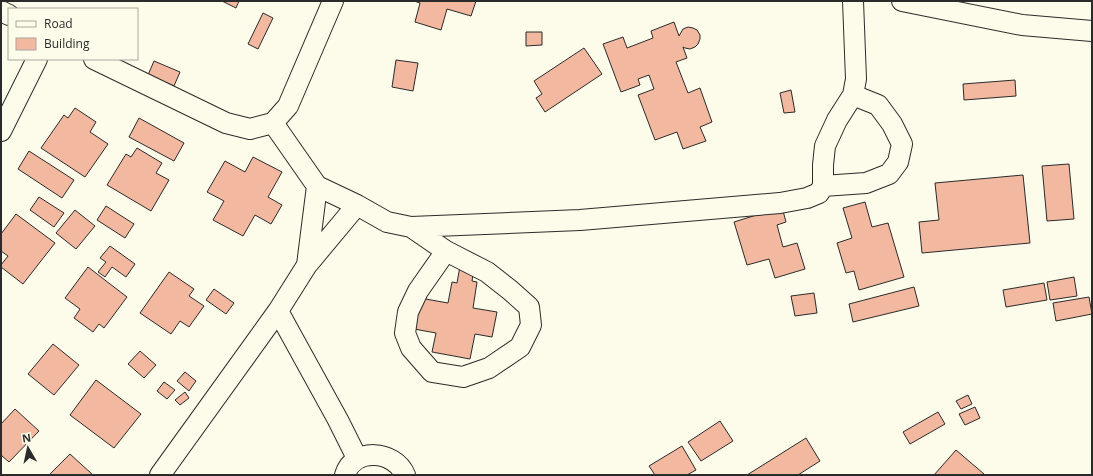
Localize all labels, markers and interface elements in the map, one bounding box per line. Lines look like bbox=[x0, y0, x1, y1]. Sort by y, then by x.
legend bbox=[8, 8, 138, 60]
text: Road bbox=[44, 15, 73, 32]
text: Building bbox=[44, 35, 90, 52]
north arrow bbox=[8, 428, 48, 468]
text: N bbox=[21, 430, 32, 446]

